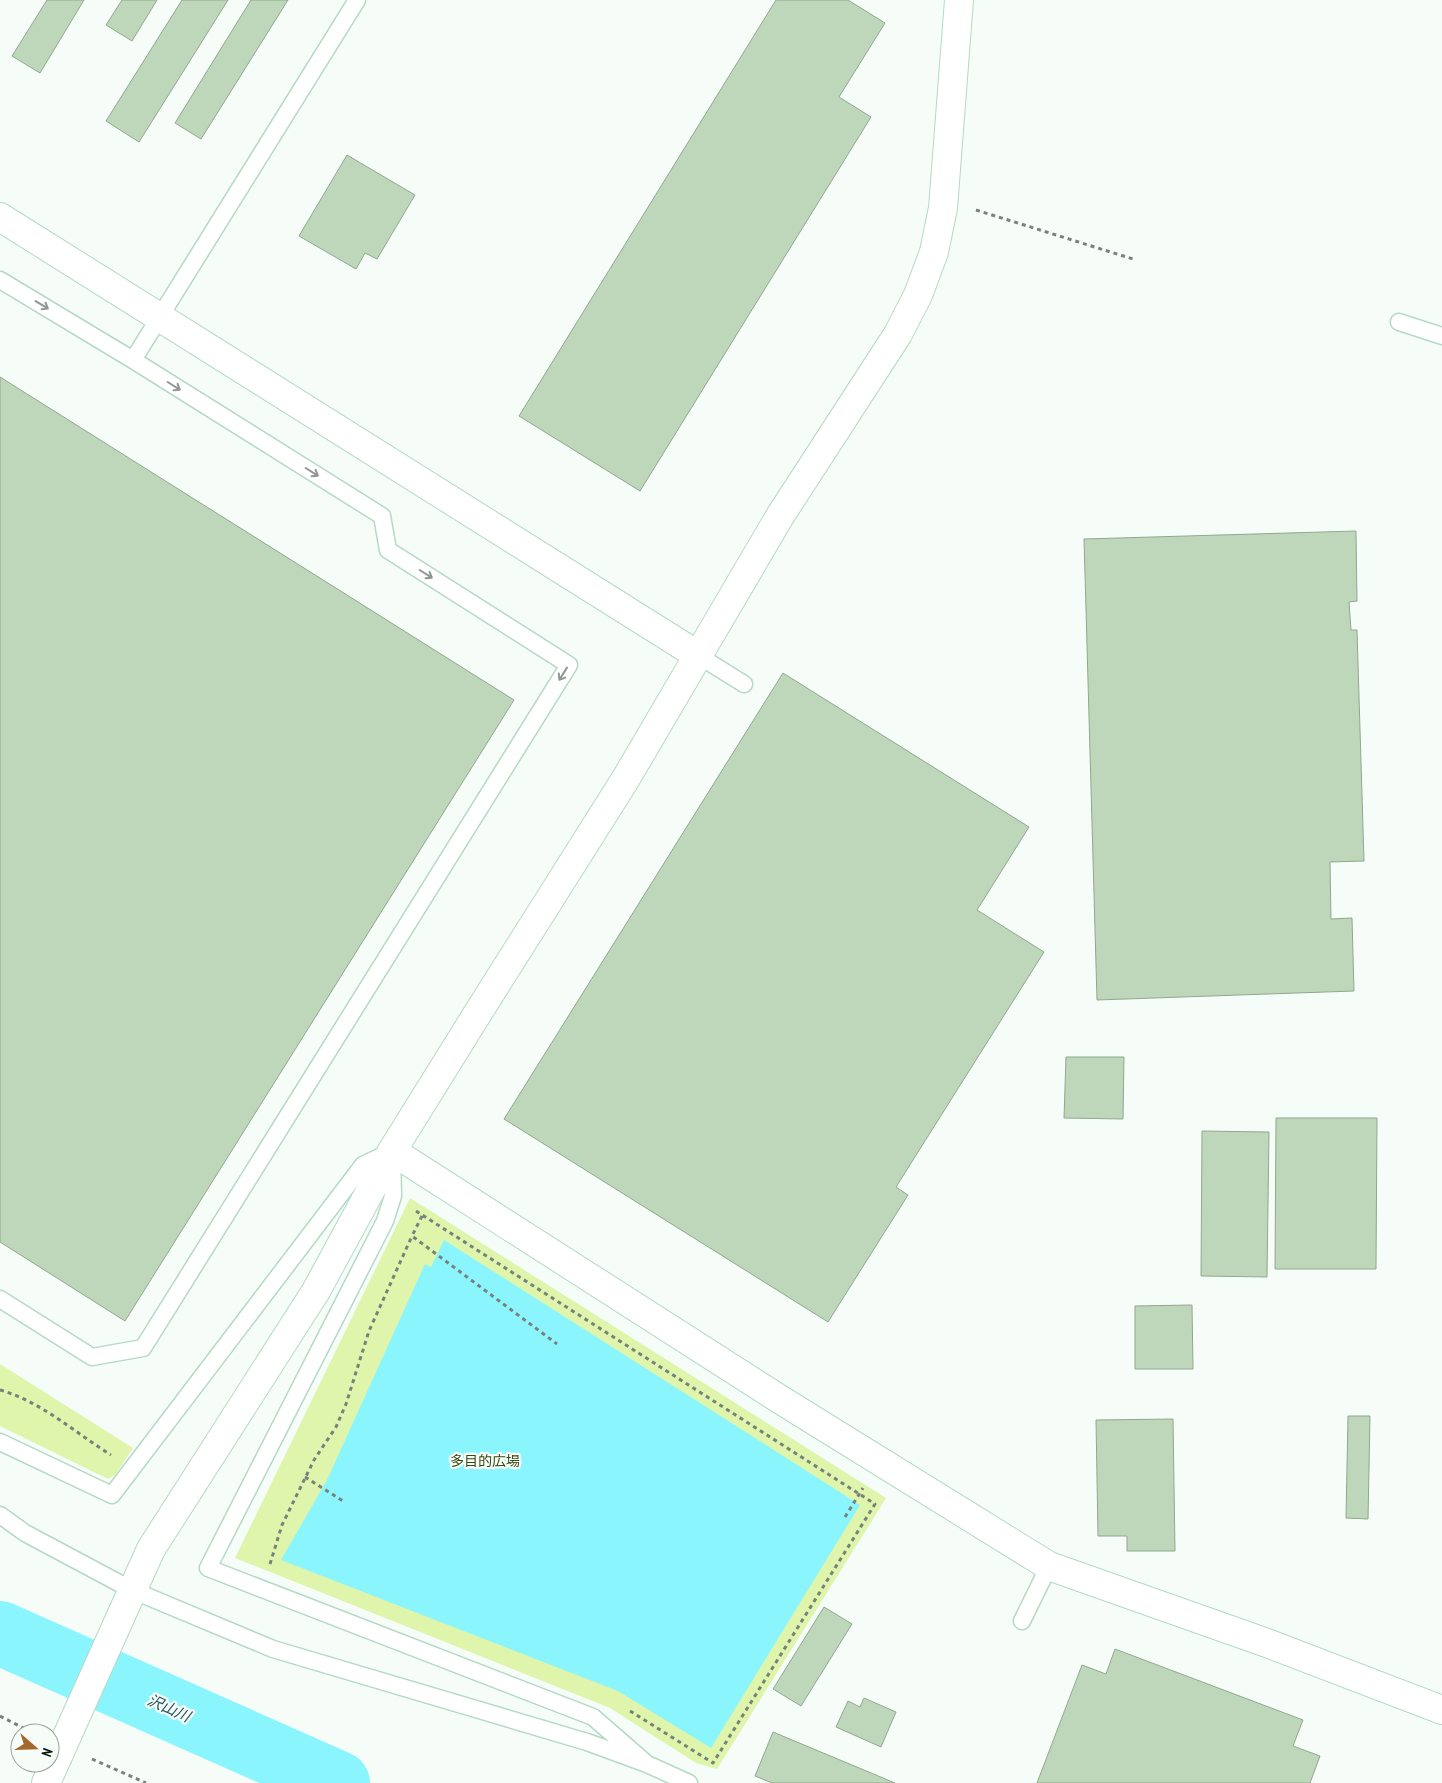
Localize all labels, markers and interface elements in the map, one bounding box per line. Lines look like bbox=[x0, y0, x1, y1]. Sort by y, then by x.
one-way arrow bbox=[34, 301, 48, 311]
one-way arrow bbox=[167, 381, 181, 391]
one-way arrow bbox=[305, 467, 319, 477]
one-way arrow bbox=[419, 570, 433, 580]
one-way arrow bbox=[558, 667, 568, 681]
park label: 多目的広場 bbox=[450, 1452, 520, 1470]
water label: 沢山川 bbox=[145, 1690, 195, 1727]
north arrow bbox=[10, 1723, 60, 1773]
text: N bbox=[37, 1746, 57, 1759]

